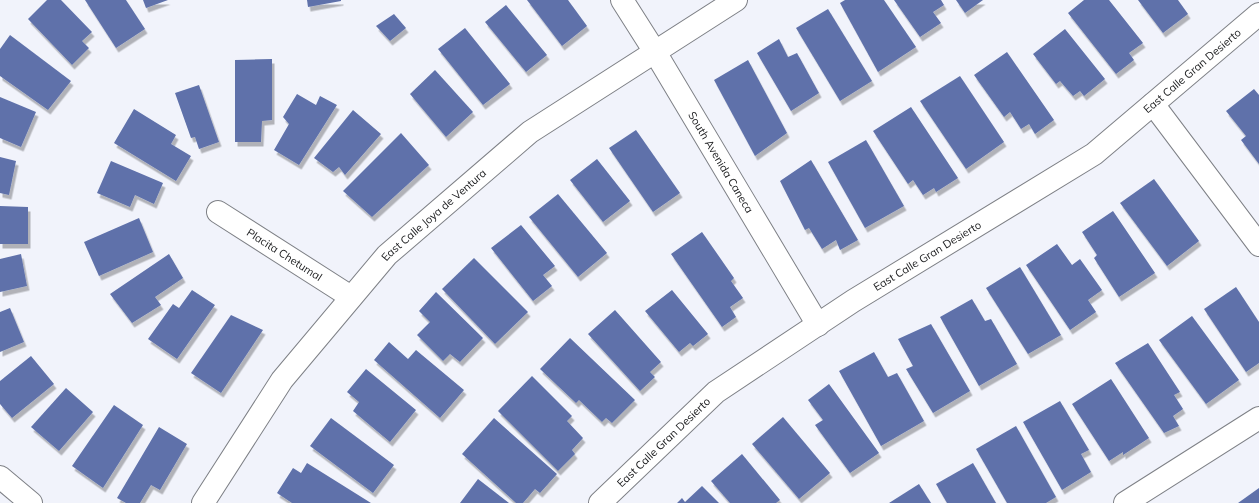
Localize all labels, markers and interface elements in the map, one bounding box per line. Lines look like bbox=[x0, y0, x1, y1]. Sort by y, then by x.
street label: East Calle Gran Desierto bbox=[1140, 25, 1244, 116]
street label: South Avenida Caneca bbox=[685, 109, 757, 216]
street label: East Calle Joya de Ventura bbox=[378, 166, 489, 264]
street label: East Calle Gran Desierto bbox=[871, 217, 984, 294]
street label: Placita Chetumal bbox=[244, 225, 325, 284]
street label: East Calle Gran Desierto bbox=[614, 394, 713, 490]

